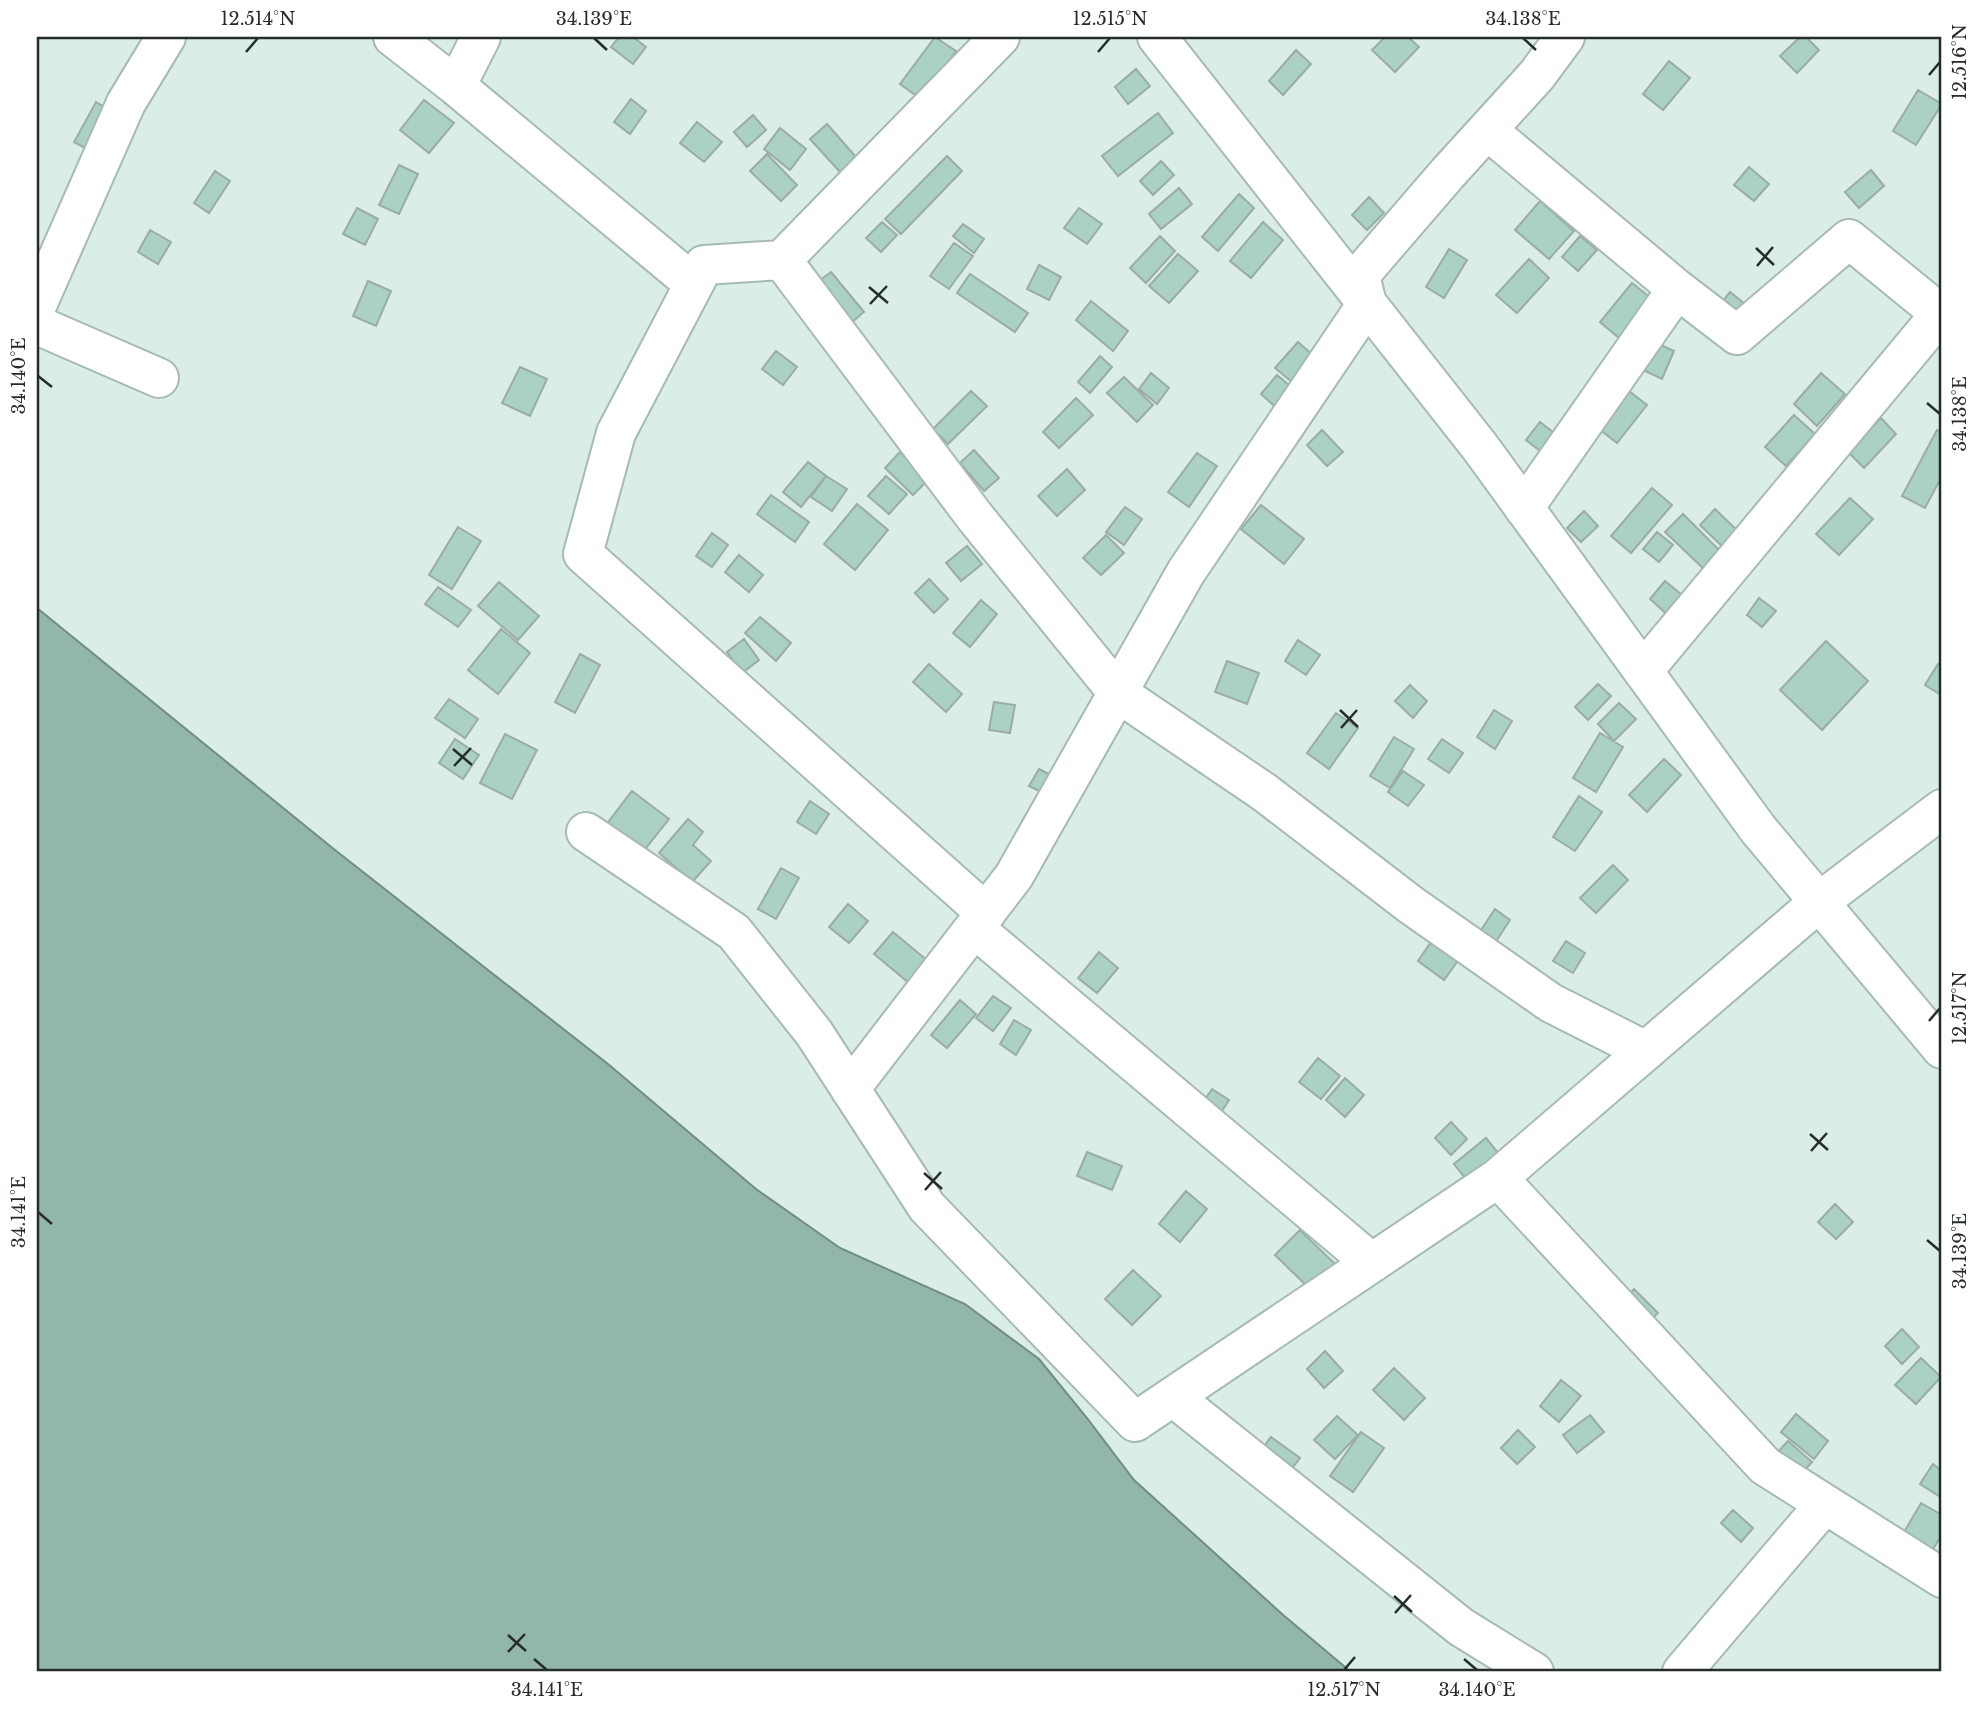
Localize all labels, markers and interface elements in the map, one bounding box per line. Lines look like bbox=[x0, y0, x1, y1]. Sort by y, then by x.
text: 12.514°N bbox=[221, 8, 295, 30]
text: 34.139°E bbox=[556, 8, 632, 30]
text: 12.515°N bbox=[1073, 8, 1147, 30]
text: 34.138°E bbox=[1485, 8, 1561, 30]
text: 12.516°N bbox=[1949, 24, 1971, 100]
text: 34.140°E bbox=[8, 337, 30, 415]
text: 34.138°E bbox=[1949, 376, 1971, 452]
text: 12.517°N bbox=[1949, 971, 1971, 1045]
text: 34.141°E bbox=[8, 1176, 30, 1248]
text: 34.139°E bbox=[1949, 1213, 1971, 1289]
text: 34.141°E bbox=[511, 1679, 583, 1701]
text: 12.517°N bbox=[1307, 1679, 1381, 1701]
text: 34.140°E bbox=[1438, 1679, 1516, 1701]

